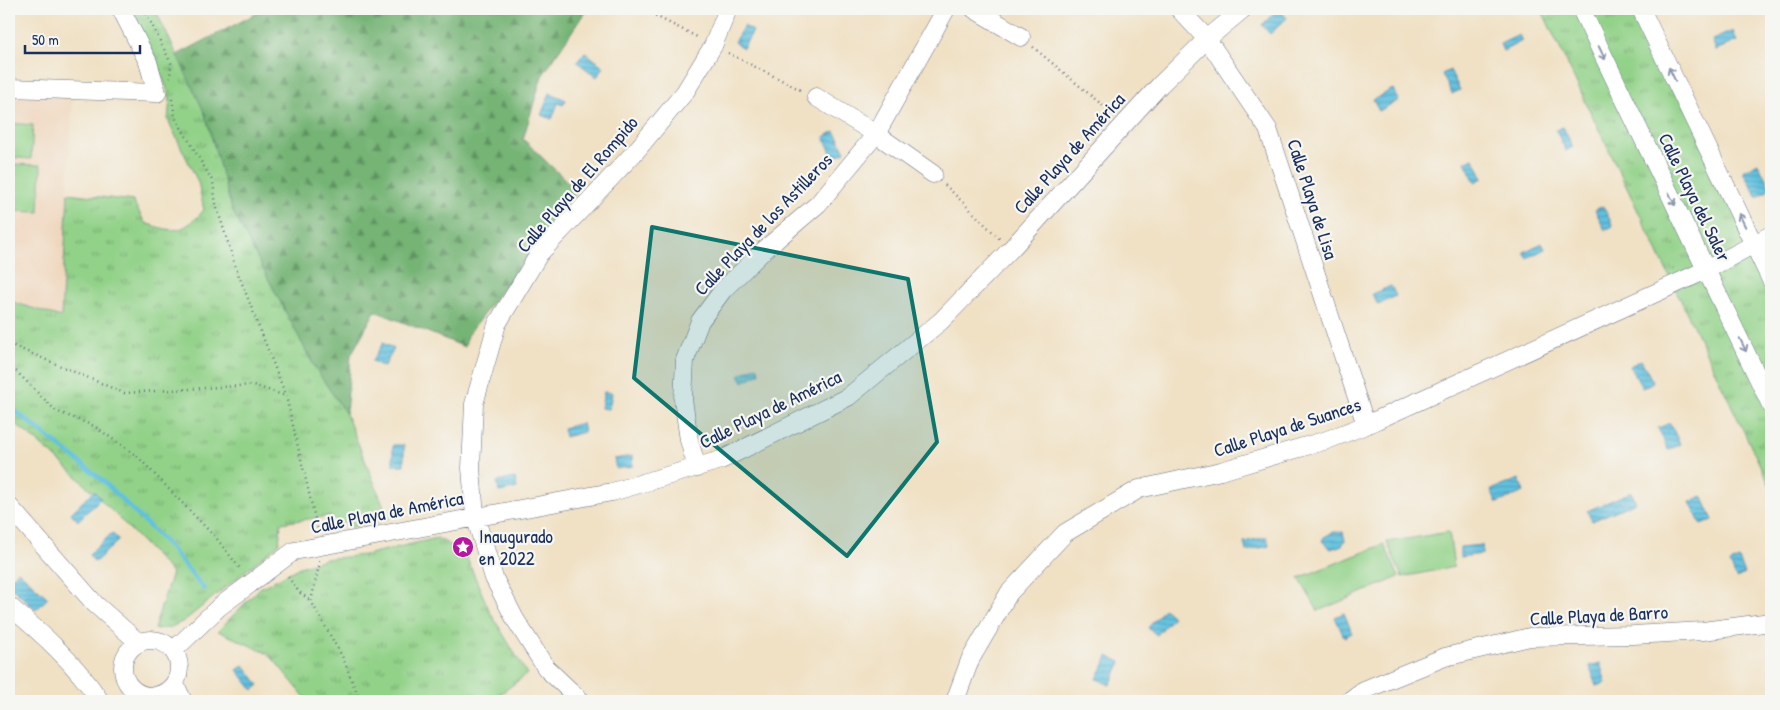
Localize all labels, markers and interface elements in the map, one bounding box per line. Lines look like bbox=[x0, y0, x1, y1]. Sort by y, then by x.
scale bar bbox=[25, 22, 140, 54]
text: 50 m bbox=[32, 29, 59, 50]
one-way arrow bbox=[1597, 45, 1607, 60]
one-way arrow bbox=[1667, 67, 1676, 82]
street label: Calle Playa de América bbox=[1007, 86, 1131, 219]
street label: Calle Playa de El Rompido bbox=[510, 110, 644, 258]
street label: Calle Playa del Saler bbox=[1653, 128, 1738, 266]
street label: Calle Playa de Lisa bbox=[1281, 136, 1345, 263]
street label: Calle Playa de los Astilleros bbox=[688, 147, 838, 301]
one-way arrow bbox=[1668, 191, 1678, 206]
one-way arrow bbox=[1737, 213, 1747, 228]
one-way arrow bbox=[1738, 338, 1748, 353]
street label: Calle Playa de América bbox=[695, 363, 846, 455]
street label: Calle Playa de Suances bbox=[1210, 391, 1364, 463]
street label: Calle Playa de América bbox=[308, 484, 466, 540]
place label: Inaugurado en 2022 bbox=[479, 523, 553, 571]
place icon: Inaugurado en 2022 bbox=[451, 535, 475, 559]
street label: Calle Playa de Barro bbox=[1529, 598, 1669, 632]

